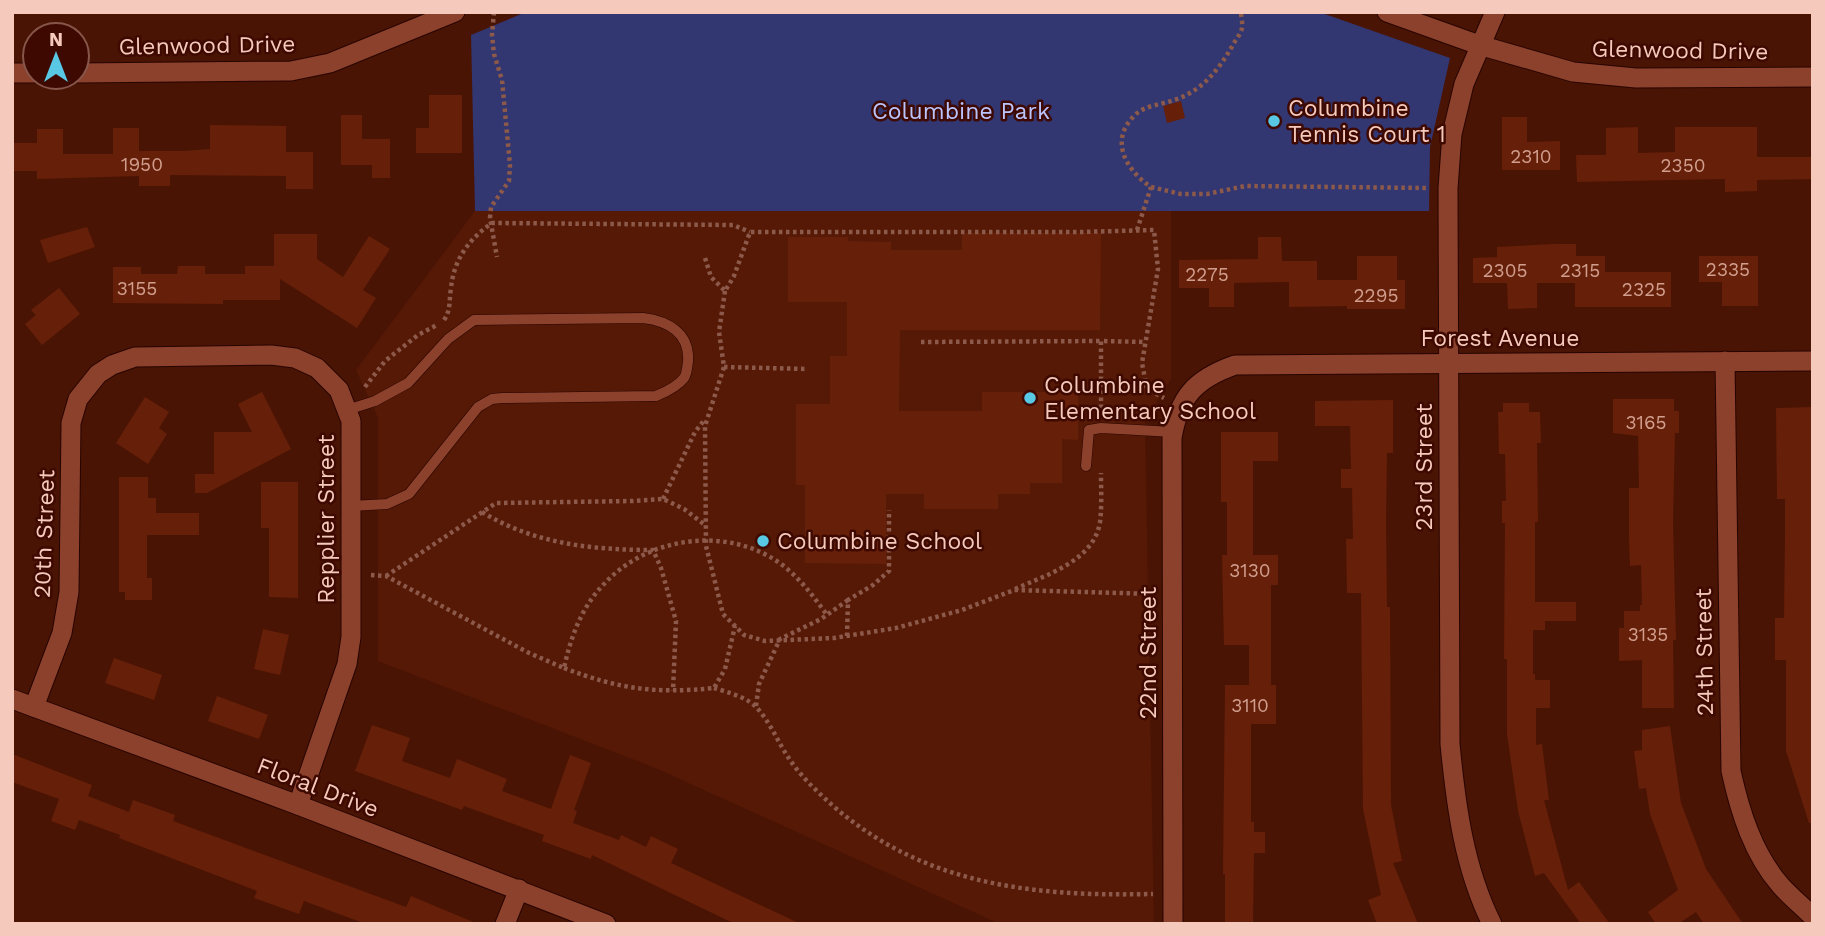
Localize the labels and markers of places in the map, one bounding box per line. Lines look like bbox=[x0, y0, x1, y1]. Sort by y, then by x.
place label: Columbine Tennis Court 1 bbox=[1288, 95, 1446, 148]
marker: Columbine Tennis Court 1 bbox=[1266, 113, 1282, 129]
place label: Columbine Elementary School bbox=[1044, 372, 1256, 425]
marker: Columbine Elementary School bbox=[1022, 390, 1038, 406]
place label: Columbine School bbox=[777, 528, 982, 555]
marker: Columbine School bbox=[755, 533, 771, 549]

